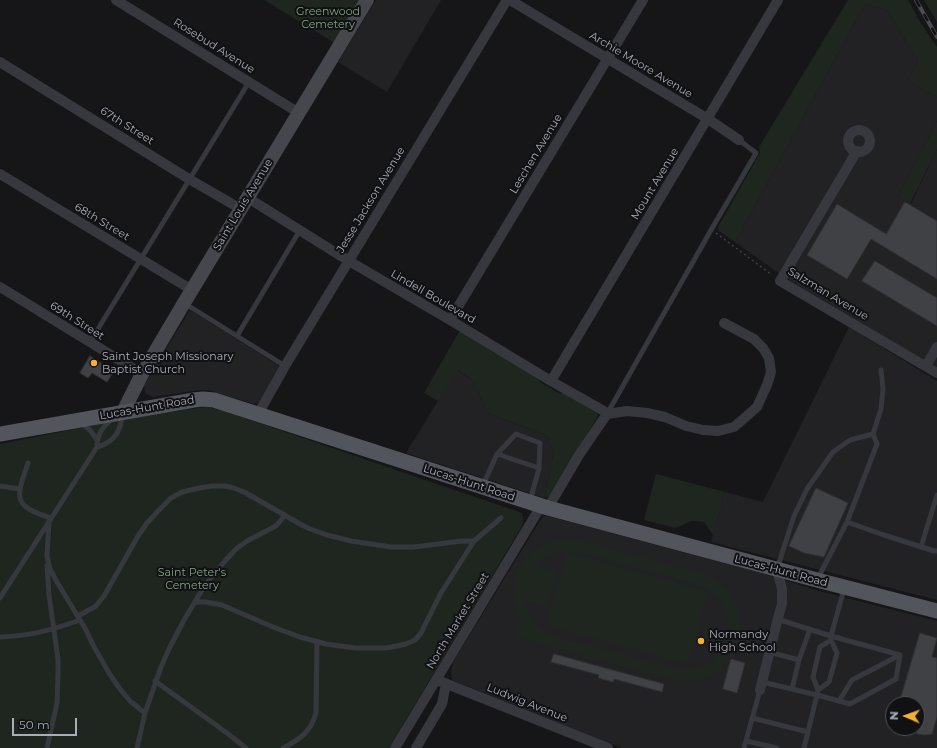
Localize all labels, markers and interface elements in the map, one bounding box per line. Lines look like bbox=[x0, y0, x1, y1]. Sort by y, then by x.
park label: Greenwood Cemetery bbox=[296, 5, 360, 31]
street label: Rosebud Avenue bbox=[171, 16, 257, 76]
street label: Archie Moore Avenue bbox=[587, 29, 695, 101]
street label: 67th Street bbox=[98, 104, 156, 148]
street label: Leschen Avenue bbox=[507, 112, 565, 196]
street label: Jesse Jackson Avenue bbox=[334, 145, 408, 255]
street label: Mount Avenue bbox=[628, 146, 682, 222]
street label: Saint Louis Avenue bbox=[210, 157, 276, 253]
street label: 68th Street bbox=[72, 200, 132, 244]
street label: Salzman Avenue bbox=[785, 265, 871, 323]
street label: Lindell Boulevard bbox=[388, 267, 478, 327]
street label: 69th Street bbox=[47, 299, 107, 343]
place label: Saint Joseph Missionary Baptist Church bbox=[102, 350, 233, 376]
marker: Saint Joseph Missionary Baptist Church bbox=[89, 358, 99, 368]
street label: Lucas-Hunt Road bbox=[99, 393, 195, 423]
street label: Lucas-Hunt Road bbox=[421, 462, 517, 504]
street label: Lucas-Hunt Road bbox=[733, 552, 829, 590]
park label: Saint Peter's Cemetery bbox=[158, 566, 226, 592]
street label: North Market Street bbox=[424, 570, 492, 672]
place label: Normandy High School bbox=[709, 628, 776, 654]
marker: Normandy High School bbox=[696, 636, 706, 646]
street label: Ludwig Avenue bbox=[485, 681, 569, 725]
north arrow bbox=[885, 696, 925, 736]
scale bar bbox=[14, 710, 79, 736]
text: N bbox=[887, 711, 901, 720]
text: 50 m bbox=[19, 717, 50, 732]

